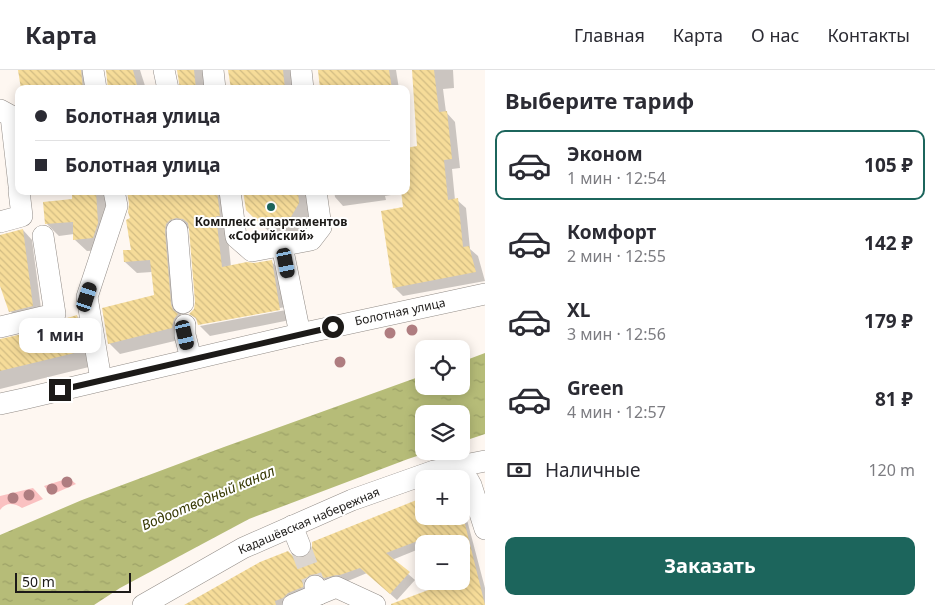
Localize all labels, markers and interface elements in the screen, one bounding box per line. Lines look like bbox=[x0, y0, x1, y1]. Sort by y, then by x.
text: Карта bbox=[25, 18, 97, 51]
text: Главная bbox=[574, 23, 645, 47]
text: Карта bbox=[673, 23, 723, 47]
text: О нас bbox=[751, 23, 799, 47]
text: Контакты bbox=[827, 23, 910, 47]
text: Выберите тариф bbox=[505, 85, 694, 115]
text: Болотная улица bbox=[65, 103, 221, 129]
text: Эконом bbox=[567, 141, 643, 167]
icon: car bbox=[507, 143, 552, 188]
text: Болотная улица bbox=[65, 152, 221, 178]
text: 105 ₽ bbox=[864, 152, 913, 178]
text: 1 мин · 12:54 bbox=[567, 167, 666, 189]
marker: Комплекс апартаментов «Софийский» bbox=[265, 201, 277, 213]
place label: Комплекс апартаментов «Софийский» bbox=[195, 213, 347, 244]
text: Комфорт bbox=[567, 219, 656, 245]
icon: car bbox=[507, 221, 552, 266]
text: 142 ₽ bbox=[864, 230, 913, 256]
text: 2 мин · 12:55 bbox=[567, 245, 666, 267]
car bbox=[275, 247, 296, 279]
car bbox=[75, 280, 98, 314]
street label: Болотная улица bbox=[353, 294, 447, 329]
text: XL bbox=[567, 297, 590, 323]
icon: car bbox=[507, 299, 552, 344]
text: 179 ₽ bbox=[864, 308, 913, 334]
route start bbox=[322, 316, 344, 338]
callout: 1 мин bbox=[19, 318, 101, 352]
car bbox=[174, 319, 195, 351]
text: 3 мин · 12:56 bbox=[567, 323, 666, 345]
text: 1 мин bbox=[36, 324, 84, 346]
map controls bbox=[415, 340, 470, 590]
button: locate bbox=[415, 340, 470, 395]
text: Green bbox=[567, 375, 624, 401]
icon: car bbox=[507, 377, 552, 422]
route end bbox=[49, 379, 71, 401]
text: 81 ₽ bbox=[875, 386, 913, 412]
text: 4 мин · 12:57 bbox=[567, 401, 666, 423]
button: layers bbox=[415, 405, 470, 460]
icon: cash bbox=[505, 456, 533, 484]
text: Наличные bbox=[545, 457, 640, 483]
text: 120 m bbox=[868, 459, 915, 481]
water label: Водоотводный канал bbox=[138, 461, 277, 534]
button: + bbox=[415, 470, 470, 525]
street label: Кадашёвская набережная bbox=[235, 483, 382, 558]
button: − bbox=[415, 535, 470, 590]
button: Заказать bbox=[505, 537, 915, 595]
scale bar bbox=[15, 570, 131, 593]
text: 50 m bbox=[22, 572, 55, 591]

